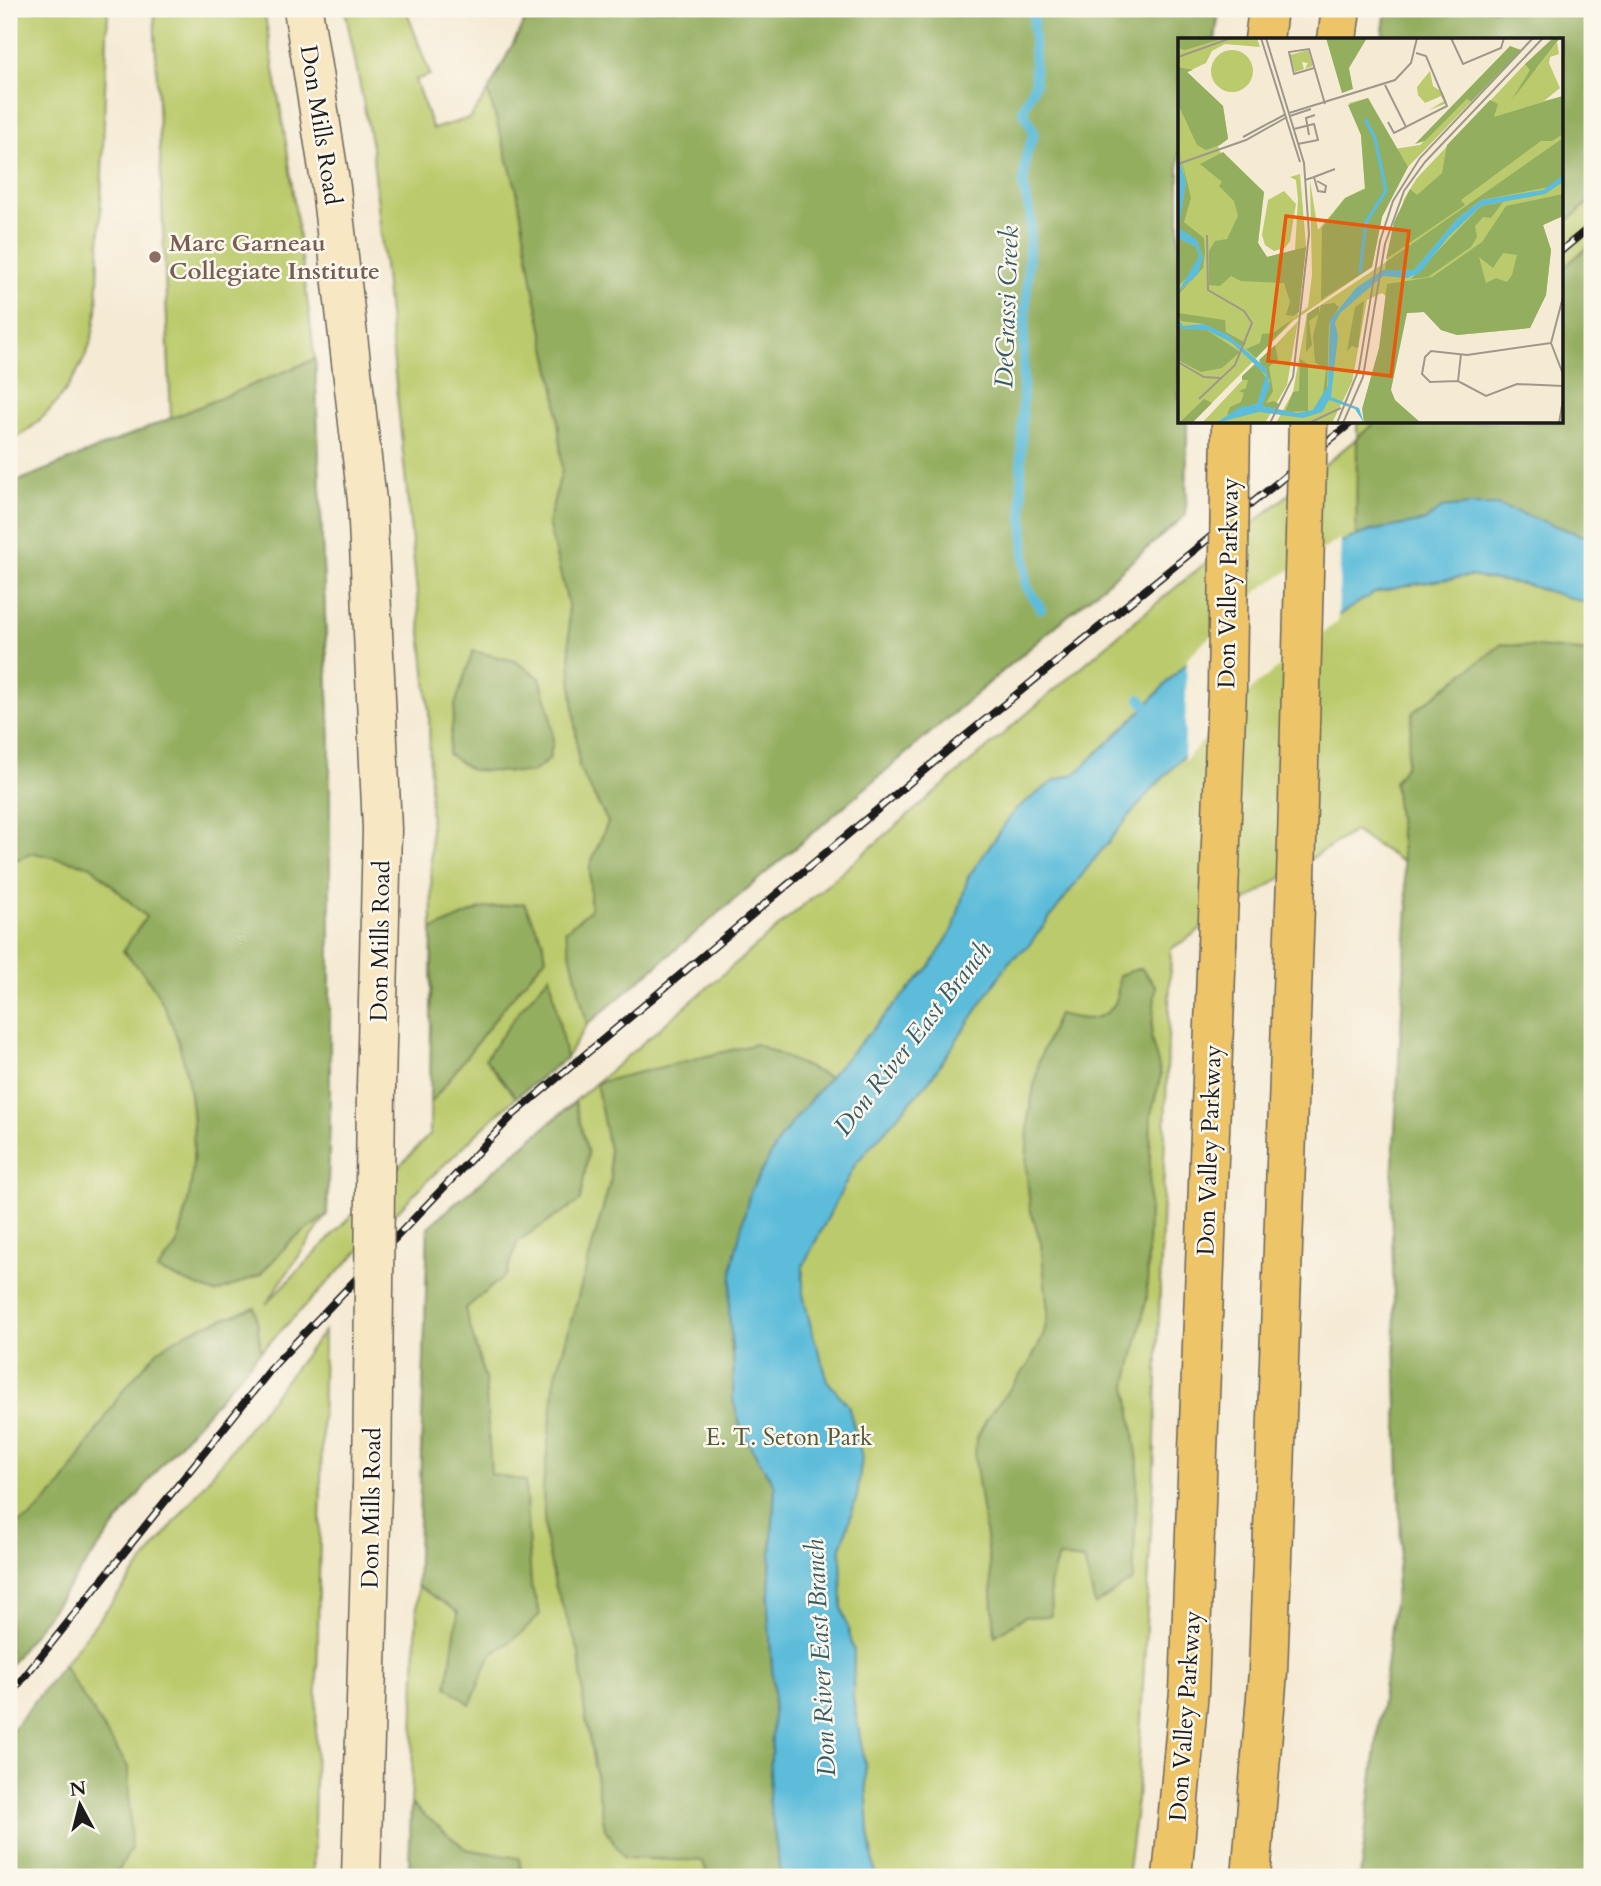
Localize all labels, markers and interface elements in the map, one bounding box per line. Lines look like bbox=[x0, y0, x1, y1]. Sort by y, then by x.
inset map bbox=[1178, 38, 1562, 424]
street label: Don Mills Road bbox=[292, 43, 349, 208]
water label: DeGrassi Creek bbox=[986, 225, 1027, 389]
place label: Marc Garneau Collegiate Institute bbox=[169, 227, 380, 288]
marker: Marc Garneau Collegiate Institute bbox=[147, 249, 163, 265]
street label: Don Valley Parkway bbox=[1210, 477, 1247, 689]
street label: Don Mills Road bbox=[363, 860, 398, 1022]
water label: Don River East Branch bbox=[825, 933, 1000, 1143]
street label: Don Valley Parkway bbox=[1189, 1044, 1230, 1256]
park label: E. T. Seton Park bbox=[705, 1421, 873, 1454]
street label: Don Mills Road bbox=[354, 1427, 389, 1589]
water label: Don River East Branch bbox=[797, 1538, 844, 1778]
street label: Don Valley Parkway bbox=[1162, 1609, 1209, 1823]
north arrow bbox=[46, 1770, 116, 1840]
text: N bbox=[68, 1775, 88, 1803]

